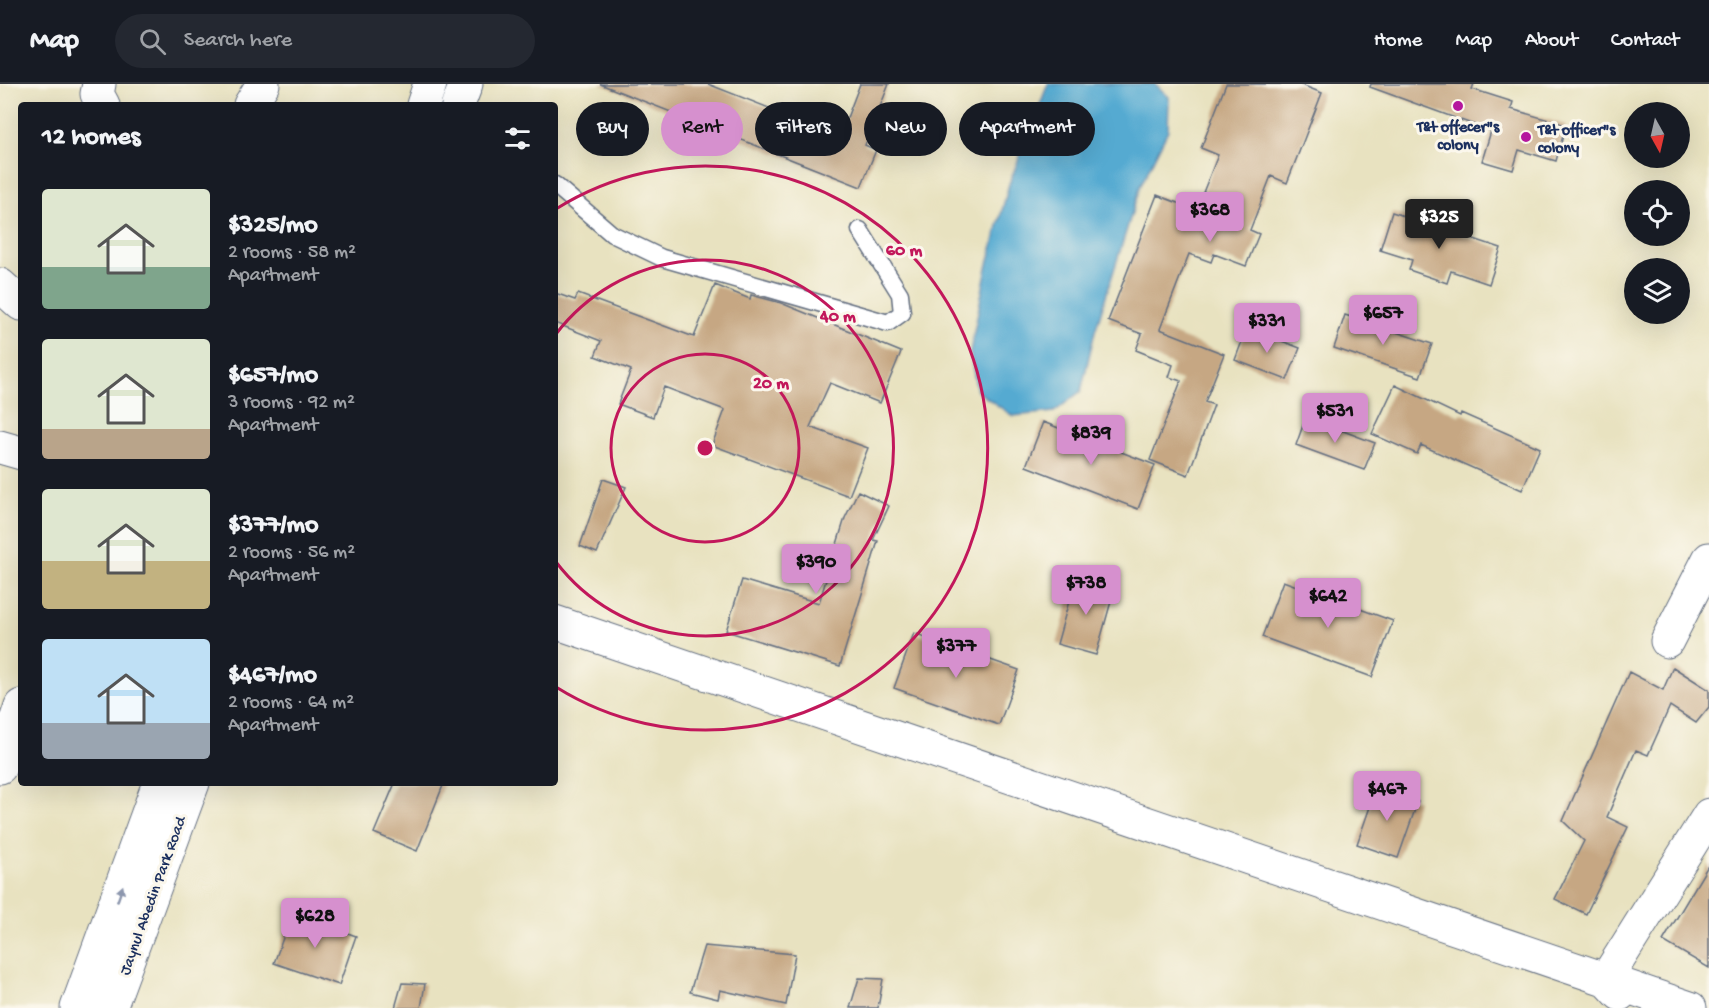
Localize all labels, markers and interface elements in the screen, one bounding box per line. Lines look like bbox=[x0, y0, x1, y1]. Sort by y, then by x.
search box bbox=[115, 14, 535, 68]
text: Map bbox=[30, 25, 79, 58]
icon: search bbox=[136, 25, 169, 58]
text: Search here bbox=[184, 28, 292, 54]
text: Home bbox=[1374, 29, 1422, 54]
text: Map bbox=[1455, 29, 1492, 54]
text: About bbox=[1525, 29, 1578, 54]
text: Contact bbox=[1611, 29, 1679, 54]
marker: T&t offecer"s colony bbox=[1451, 99, 1465, 113]
chip: Buy bbox=[576, 102, 649, 156]
chip: Rent bbox=[661, 102, 743, 156]
chip: Filters bbox=[755, 102, 852, 156]
chip: New bbox=[864, 102, 947, 156]
chip: Apartment bbox=[959, 102, 1095, 156]
north arrow bbox=[1624, 102, 1690, 168]
map controls bbox=[1624, 102, 1690, 324]
place label: T&t offecer"s colony bbox=[1415, 118, 1500, 156]
place label: T&t officer"s colony bbox=[1536, 121, 1616, 159]
icon: filters bbox=[501, 122, 534, 155]
text: 12 homes bbox=[42, 123, 140, 154]
marker: T&t officer"s colony bbox=[1519, 130, 1533, 144]
button: locate bbox=[1624, 180, 1690, 246]
pin: $368 bbox=[1174, 192, 1246, 243]
pin: $325 bbox=[1403, 199, 1475, 250]
text: $368 bbox=[1190, 200, 1230, 223]
text: $325 bbox=[1419, 207, 1459, 230]
text: $325/mo bbox=[228, 211, 318, 242]
icon: home bbox=[90, 213, 162, 285]
text: 60 m bbox=[886, 241, 922, 262]
text: 2 rooms · 58 m² bbox=[228, 242, 356, 265]
button: layers bbox=[1624, 258, 1690, 324]
text: Apartment bbox=[228, 265, 318, 288]
pin: $657 bbox=[1347, 295, 1419, 346]
pin: $331 bbox=[1231, 303, 1303, 354]
text: $657 bbox=[1363, 303, 1403, 326]
text: 40 m bbox=[819, 307, 856, 328]
text: $331 bbox=[1248, 311, 1286, 334]
text: $657/mo bbox=[228, 361, 318, 392]
icon: home bbox=[90, 363, 162, 435]
text: 20 m bbox=[753, 374, 789, 395]
text: 3 rooms · 92 m² bbox=[228, 392, 355, 415]
pin: $531 bbox=[1299, 393, 1371, 444]
text: $531 bbox=[1316, 401, 1354, 424]
text: Apartment bbox=[228, 415, 318, 438]
pin: $839 bbox=[1055, 415, 1127, 466]
text: $839 bbox=[1071, 423, 1111, 446]
centre of rings bbox=[695, 438, 715, 458]
text: $377/mo bbox=[228, 511, 318, 542]
icon: home bbox=[90, 513, 162, 585]
text: 2 rooms · 56 m² bbox=[228, 542, 355, 565]
pin: $390 bbox=[780, 544, 852, 595]
text: $390 bbox=[796, 552, 836, 575]
text: Apartment bbox=[228, 565, 318, 588]
pin: $738 bbox=[1050, 565, 1122, 616]
text: $738 bbox=[1066, 573, 1106, 596]
pin: $642 bbox=[1292, 578, 1364, 629]
text: $642 bbox=[1309, 586, 1347, 609]
pin: $377 bbox=[920, 628, 992, 679]
text: $377 bbox=[936, 636, 976, 659]
text: $467/mo bbox=[228, 661, 317, 692]
icon: home bbox=[90, 663, 162, 735]
text: 2 rooms · 64 m² bbox=[228, 692, 354, 715]
text: Apartment bbox=[228, 715, 318, 738]
pin: $467 bbox=[1351, 771, 1423, 822]
text: $467 bbox=[1368, 779, 1406, 802]
street label: Jaynul Abedin Park Road bbox=[117, 813, 192, 978]
one-way arrow bbox=[115, 885, 125, 903]
pin: $628 bbox=[279, 898, 351, 949]
text: $628 bbox=[295, 906, 335, 929]

